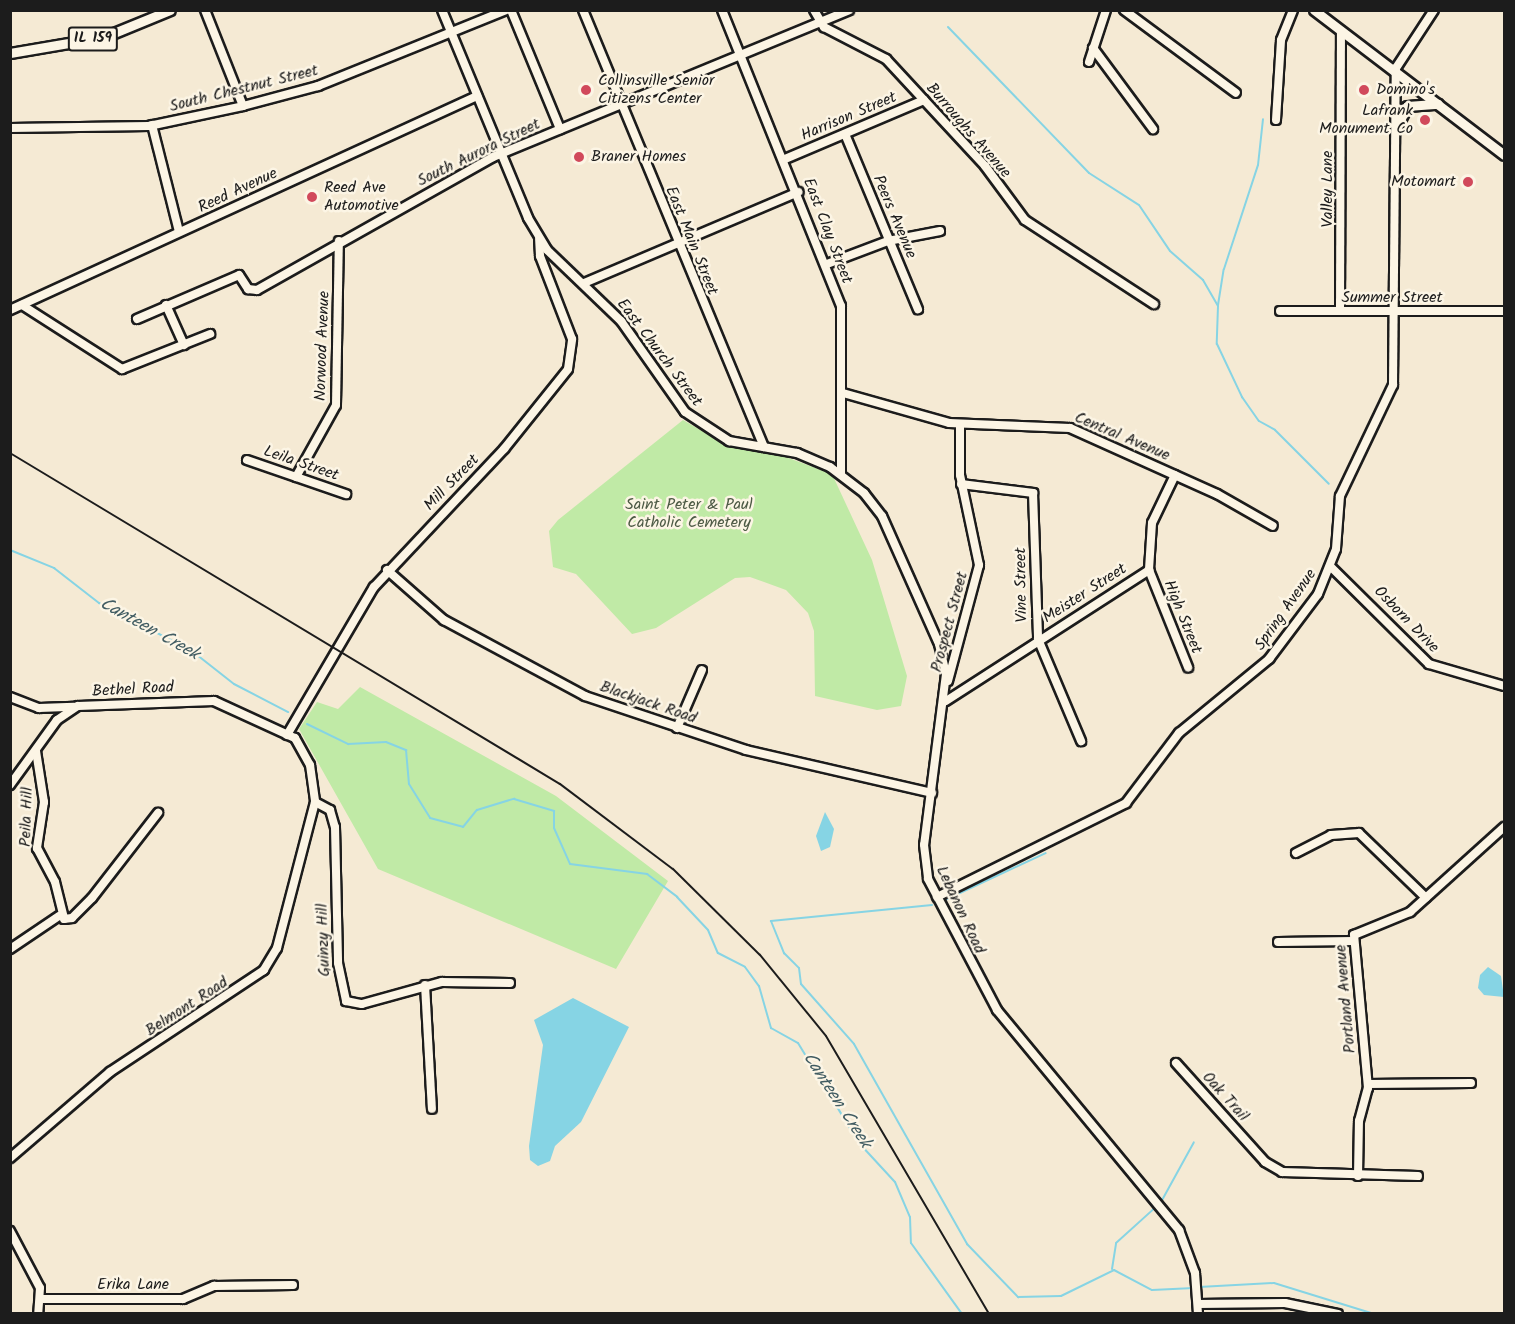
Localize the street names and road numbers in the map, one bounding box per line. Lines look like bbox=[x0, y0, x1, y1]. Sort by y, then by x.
road number: IL 159 bbox=[68, 27, 118, 51]
street label: South Chestnut Street bbox=[168, 61, 320, 117]
street label: Burroughs Avenue bbox=[921, 79, 1015, 183]
street label: Harrison Street bbox=[798, 88, 900, 146]
street label: South Aurora Street bbox=[414, 115, 544, 191]
street label: Valley Lane bbox=[1318, 151, 1338, 227]
street label: Reed Avenue bbox=[195, 164, 281, 218]
street label: Peers Avenue bbox=[868, 172, 920, 262]
street label: East Clay Street bbox=[798, 175, 856, 287]
street label: East Main Street bbox=[660, 184, 722, 298]
street label: Summer Street bbox=[1341, 288, 1443, 308]
street label: Norwood Avenue bbox=[311, 291, 335, 401]
street label: East Church Street bbox=[612, 295, 706, 411]
street label: Central Avenue bbox=[1071, 408, 1173, 466]
street label: Leila Street bbox=[261, 442, 341, 486]
street label: Mill Street bbox=[420, 451, 484, 515]
street label: Vine Street bbox=[1012, 547, 1032, 623]
street label: Meister Street bbox=[1039, 560, 1131, 628]
street label: Spring Avenue bbox=[1251, 566, 1321, 654]
street label: Prospect Street bbox=[927, 570, 973, 674]
street label: High Street bbox=[1159, 577, 1205, 657]
street label: Osborn Drive bbox=[1369, 582, 1443, 658]
street label: Blackjack Road bbox=[597, 677, 699, 729]
street label: Bethel Road bbox=[92, 678, 174, 702]
street label: Peila Hill bbox=[16, 787, 38, 847]
street label: Lebanon Road bbox=[931, 863, 989, 957]
street label: Guinzy Hill bbox=[313, 903, 335, 977]
street label: Portland Avenue bbox=[1332, 944, 1360, 1054]
street label: Belmont Road bbox=[142, 973, 232, 1041]
street label: Oak Trail bbox=[1198, 1068, 1252, 1126]
street label: Erika Lane bbox=[97, 1275, 169, 1295]

